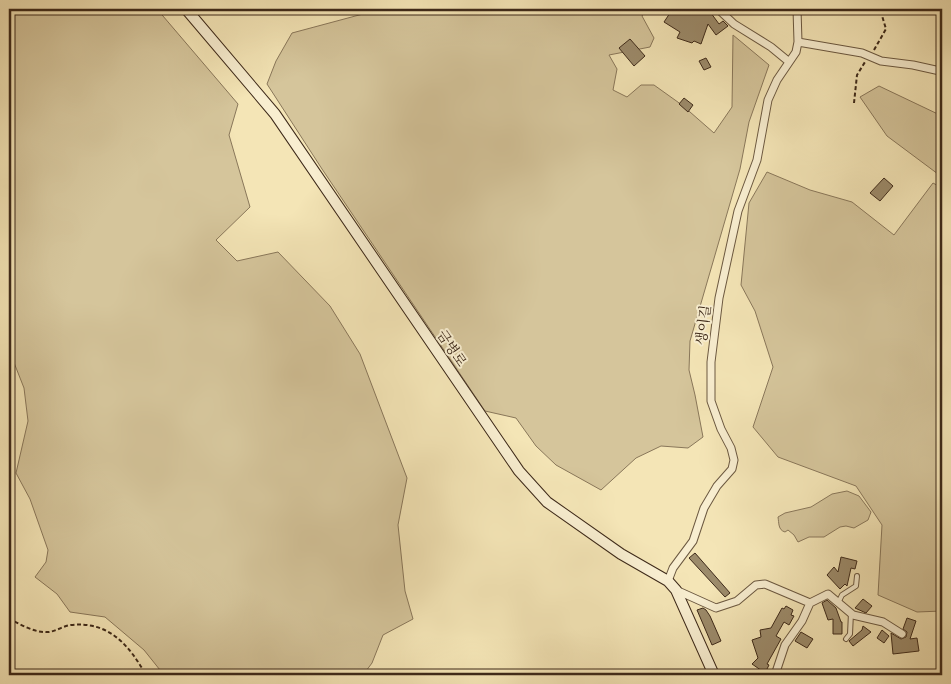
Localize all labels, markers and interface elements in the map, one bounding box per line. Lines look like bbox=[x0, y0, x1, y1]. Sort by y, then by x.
street label: 생이길 bbox=[693, 304, 716, 346]
street label: 금병로 bbox=[432, 327, 470, 371]

